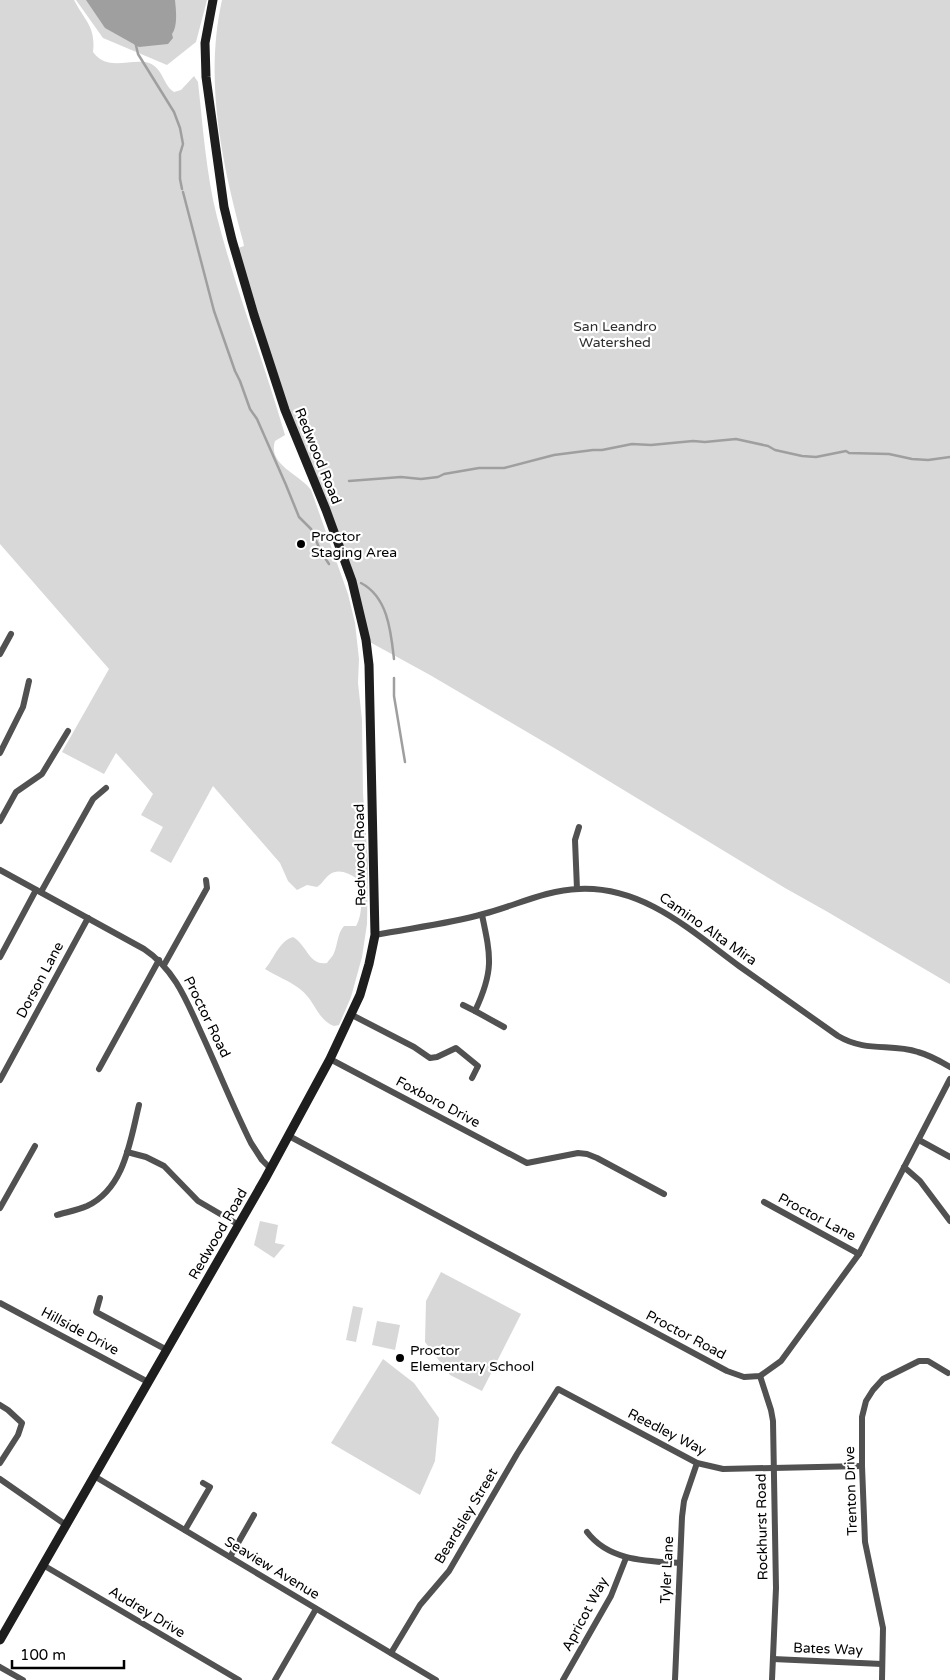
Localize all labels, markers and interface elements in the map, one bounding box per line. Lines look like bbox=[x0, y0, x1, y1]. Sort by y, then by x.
park label: San Leandro Watershed bbox=[573, 318, 657, 351]
street label: Redwood Road bbox=[291, 405, 345, 507]
place label: Proctor Staging Area bbox=[311, 528, 397, 561]
marker: Proctor Staging Area bbox=[295, 538, 307, 550]
street label: Redwood Road bbox=[351, 804, 369, 906]
street label: Camino Alta Mira bbox=[656, 889, 760, 969]
street label: Dorson Lane bbox=[13, 939, 67, 1021]
street label: Proctor Road bbox=[180, 974, 234, 1060]
street label: Foxboro Drive bbox=[393, 1073, 483, 1131]
street label: Redwood Road bbox=[185, 1185, 251, 1283]
street label: Proctor Lane bbox=[775, 1189, 859, 1245]
street label: Hillside Drive bbox=[38, 1303, 122, 1359]
street label: Proctor Road bbox=[643, 1307, 729, 1363]
place label: Proctor Elementary School bbox=[410, 1342, 534, 1375]
marker: Proctor Elementary School bbox=[394, 1352, 406, 1364]
street label: Reedley Way bbox=[625, 1405, 710, 1459]
street label: Trenton Drive bbox=[841, 1446, 861, 1536]
street label: Beardsley Street bbox=[431, 1465, 502, 1567]
street label: Rockhurst Road bbox=[753, 1473, 771, 1581]
street label: Seaview Avenue bbox=[221, 1533, 323, 1603]
street label: Tyler Lane bbox=[657, 1536, 677, 1604]
street label: Apricot Way bbox=[558, 1573, 612, 1654]
street label: Audrey Drive bbox=[106, 1582, 188, 1642]
scale bar bbox=[12, 1638, 125, 1670]
street label: Bates Way bbox=[793, 1639, 864, 1659]
text: 100 m bbox=[20, 1646, 66, 1664]

